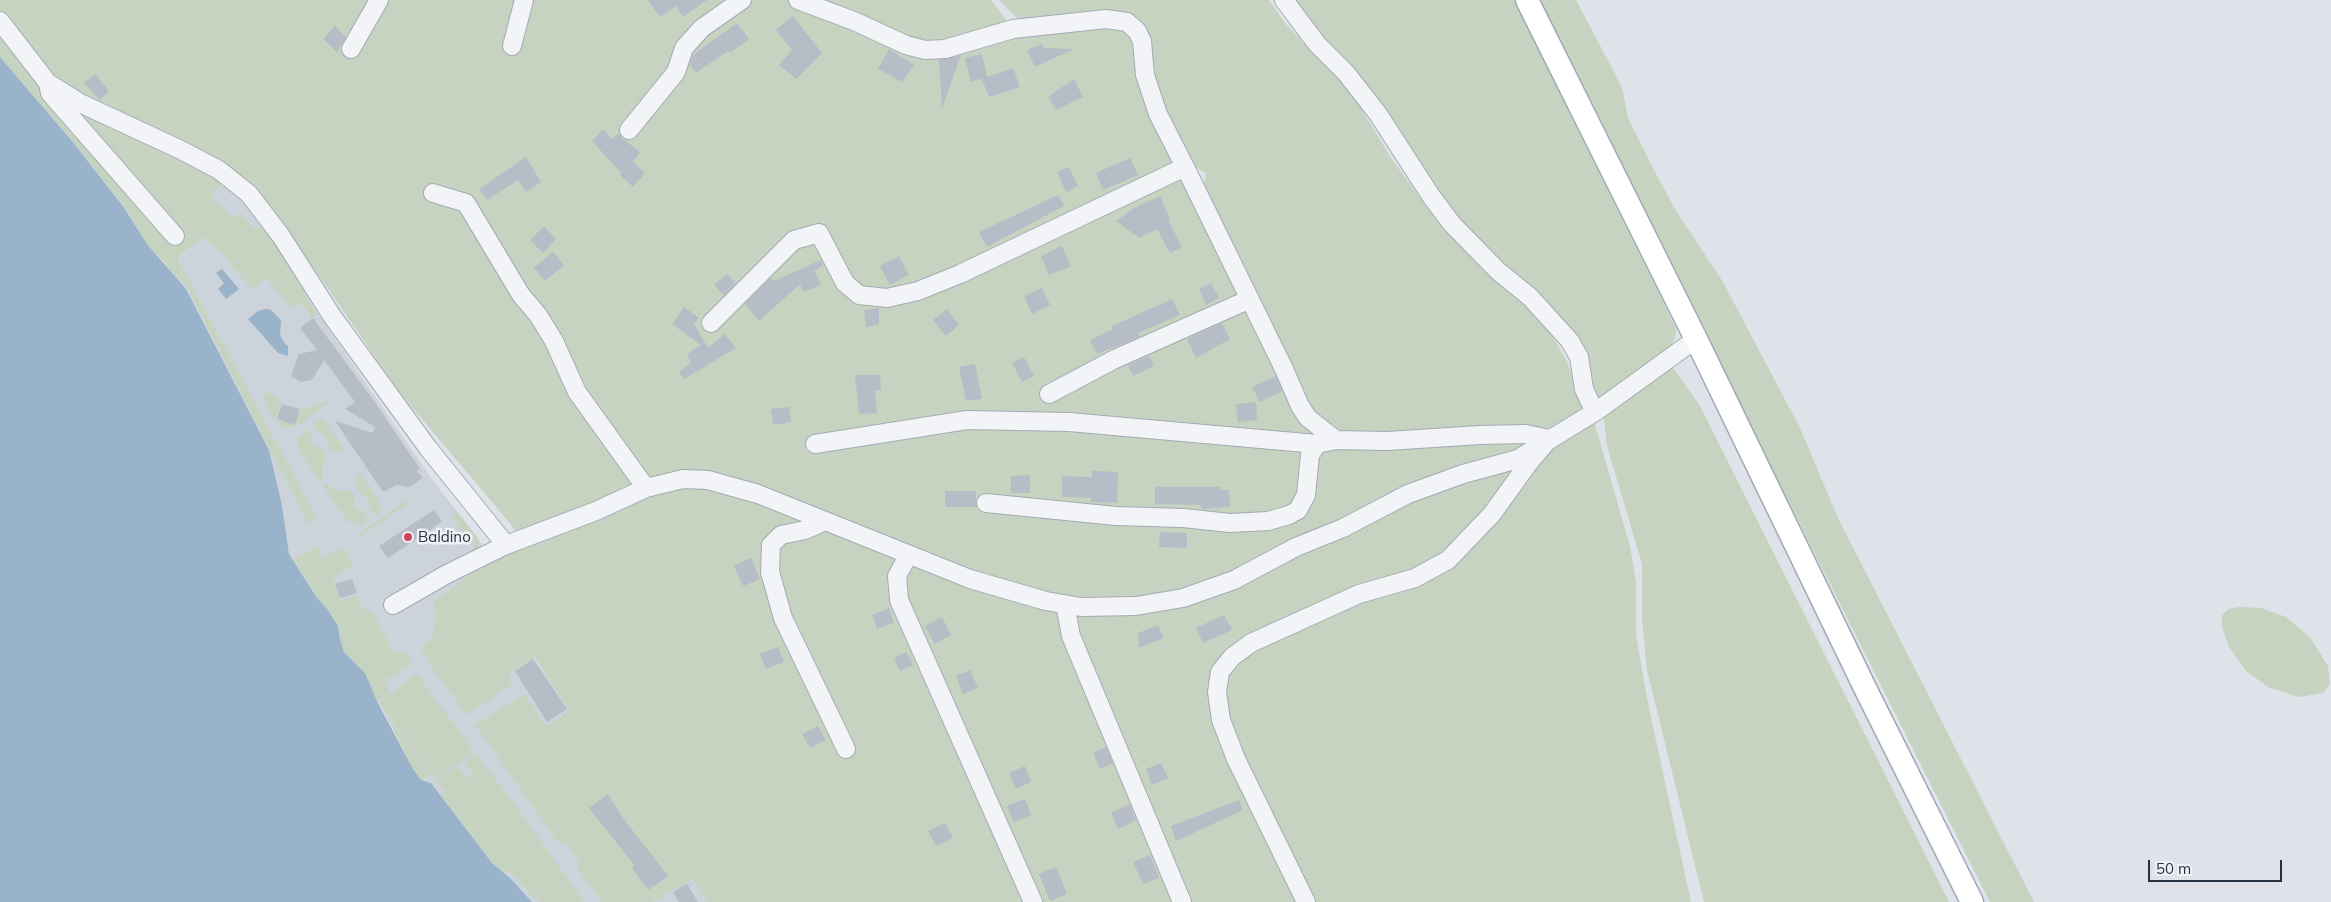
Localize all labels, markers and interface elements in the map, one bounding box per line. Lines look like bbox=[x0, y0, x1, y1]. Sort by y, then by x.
place label: Baldino bbox=[418, 528, 471, 546]
marker: Baldino bbox=[402, 531, 414, 543]
scale bar bbox=[2151, 850, 2285, 882]
text: 50 m bbox=[2156, 859, 2191, 878]

